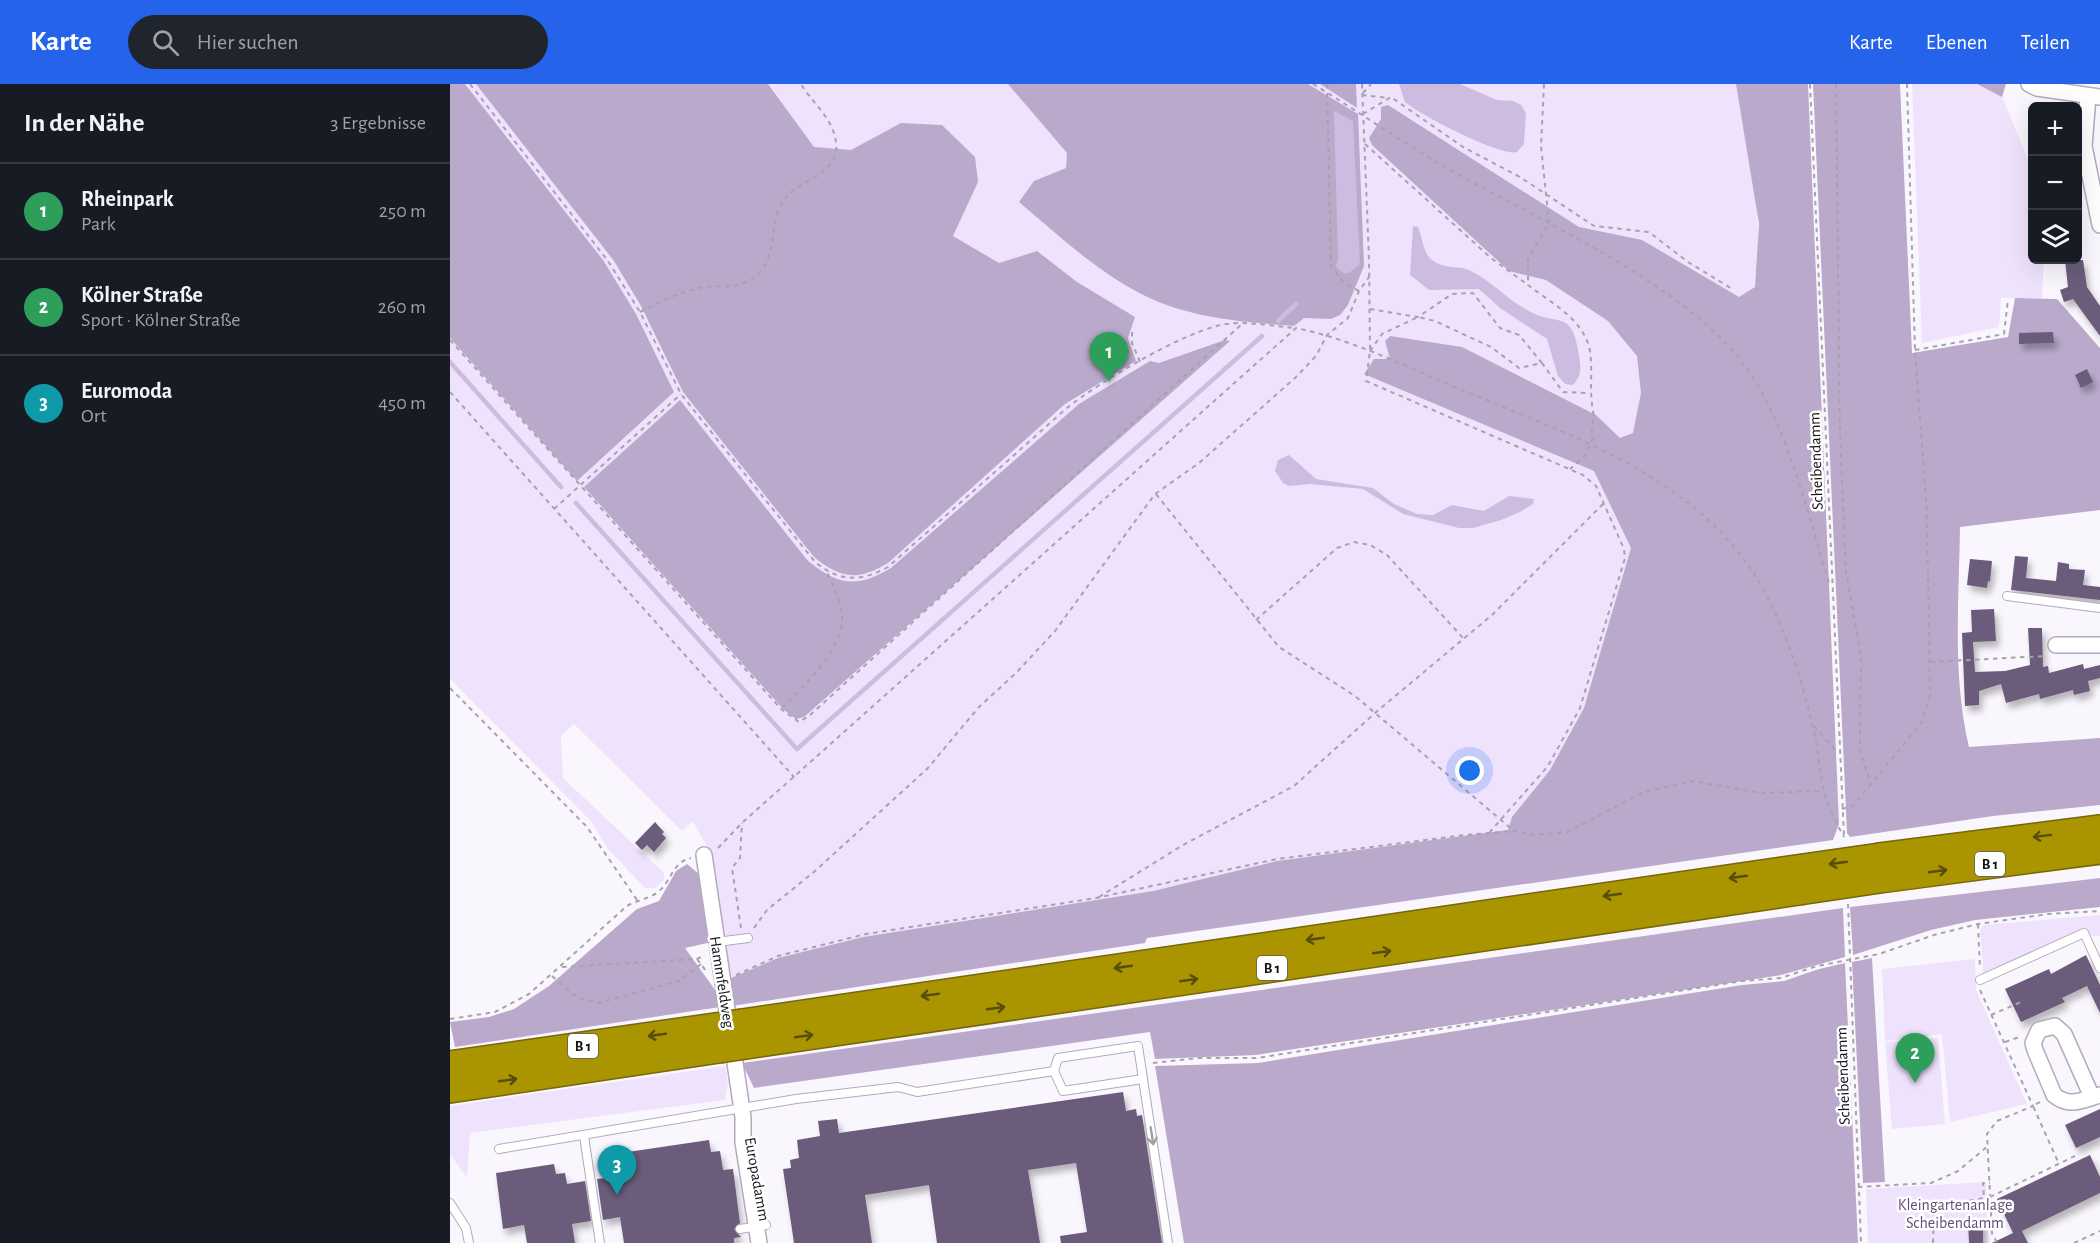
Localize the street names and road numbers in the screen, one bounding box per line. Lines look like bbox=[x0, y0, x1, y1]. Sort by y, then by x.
street label: Scheibendamm bbox=[1806, 412, 1826, 510]
road number: B 1 bbox=[1975, 852, 2005, 876]
street label: Hammfeldweg bbox=[707, 935, 737, 1029]
road number: B 1 bbox=[1257, 956, 1287, 980]
street label: Scheibendamm bbox=[1833, 1027, 1853, 1125]
road number: B 1 bbox=[568, 1034, 598, 1058]
street label: Europadamm bbox=[742, 1136, 772, 1222]

